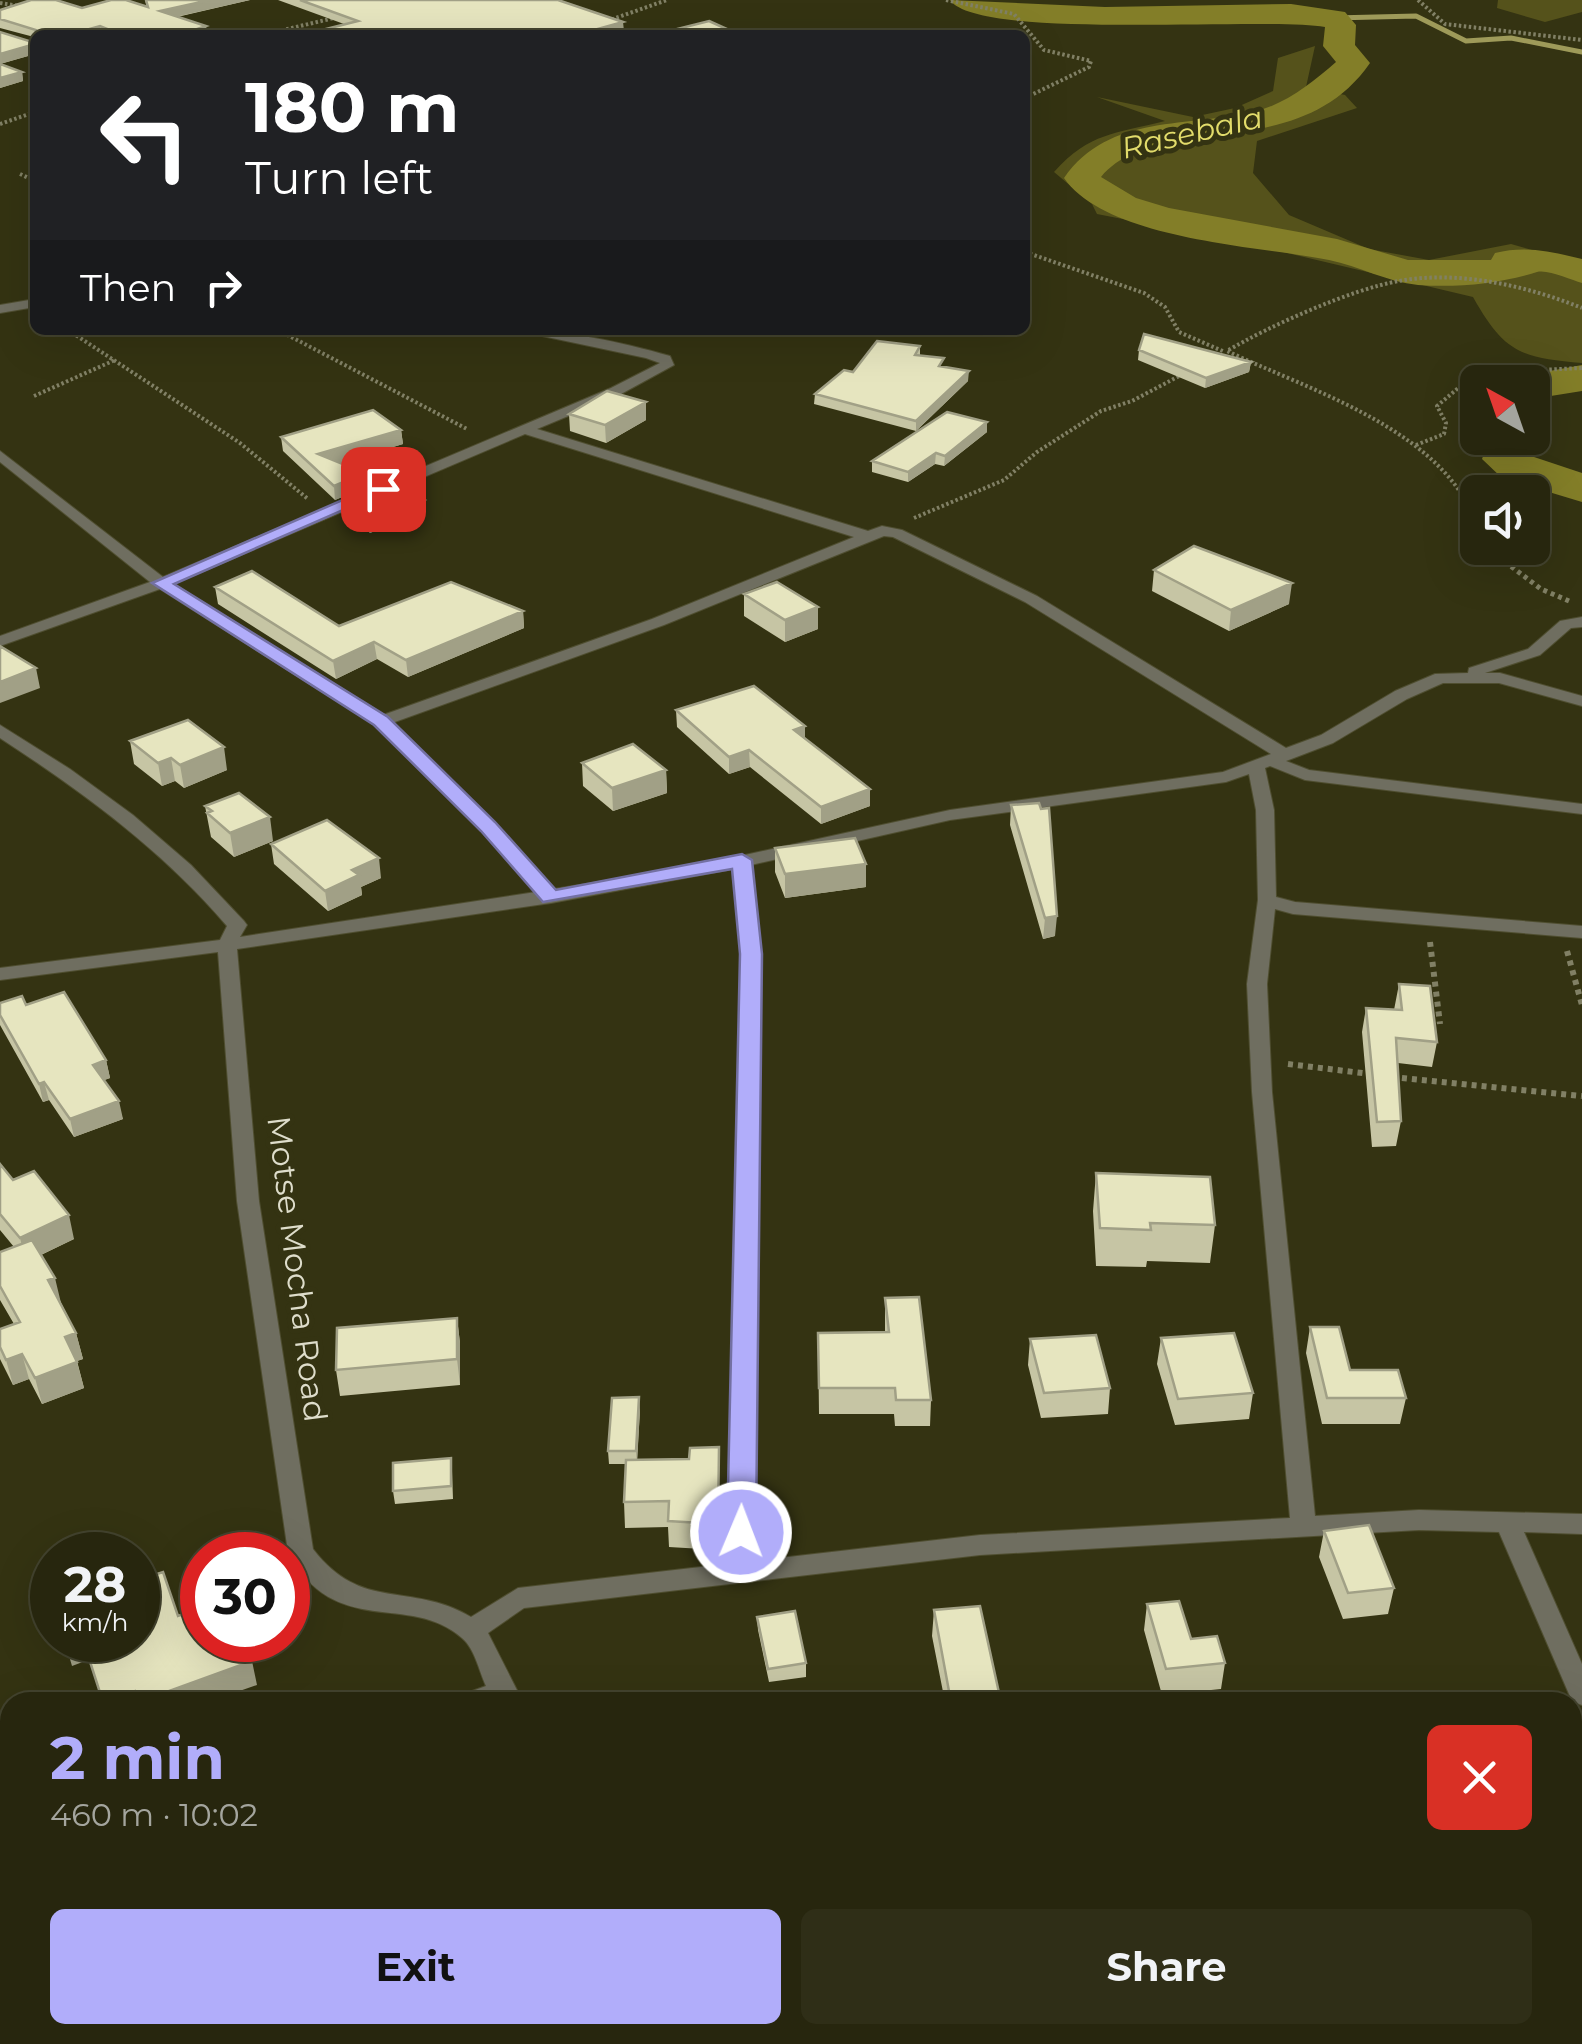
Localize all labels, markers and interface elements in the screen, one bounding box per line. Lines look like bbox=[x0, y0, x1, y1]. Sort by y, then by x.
text: 180 m bbox=[245, 64, 459, 150]
icon: left bbox=[80, 70, 210, 200]
water label: Rasebala bbox=[1118, 98, 1266, 167]
text: Turn left bbox=[245, 150, 433, 205]
icon: right bbox=[196, 260, 251, 315]
text: Then bbox=[80, 264, 176, 311]
north arrow bbox=[1460, 365, 1550, 455]
map controls bbox=[1460, 365, 1550, 565]
pin bbox=[341, 447, 426, 532]
icon: arrive bbox=[356, 462, 411, 517]
button: sound bbox=[1460, 475, 1550, 565]
street label: Motse Mocha Road bbox=[259, 1114, 336, 1424]
position arrow bbox=[689, 1480, 793, 1584]
speed limit sign: 30 bbox=[180, 1532, 310, 1662]
text: 28 bbox=[64, 1554, 126, 1615]
text: km/h bbox=[62, 1607, 128, 1637]
text: 2 min bbox=[50, 1721, 225, 1794]
button: close bbox=[1427, 1725, 1532, 1830]
text: 460 m · 10:02 bbox=[50, 1795, 258, 1834]
button: Exit bbox=[50, 1909, 781, 2024]
button: Share bbox=[801, 1909, 1532, 2024]

